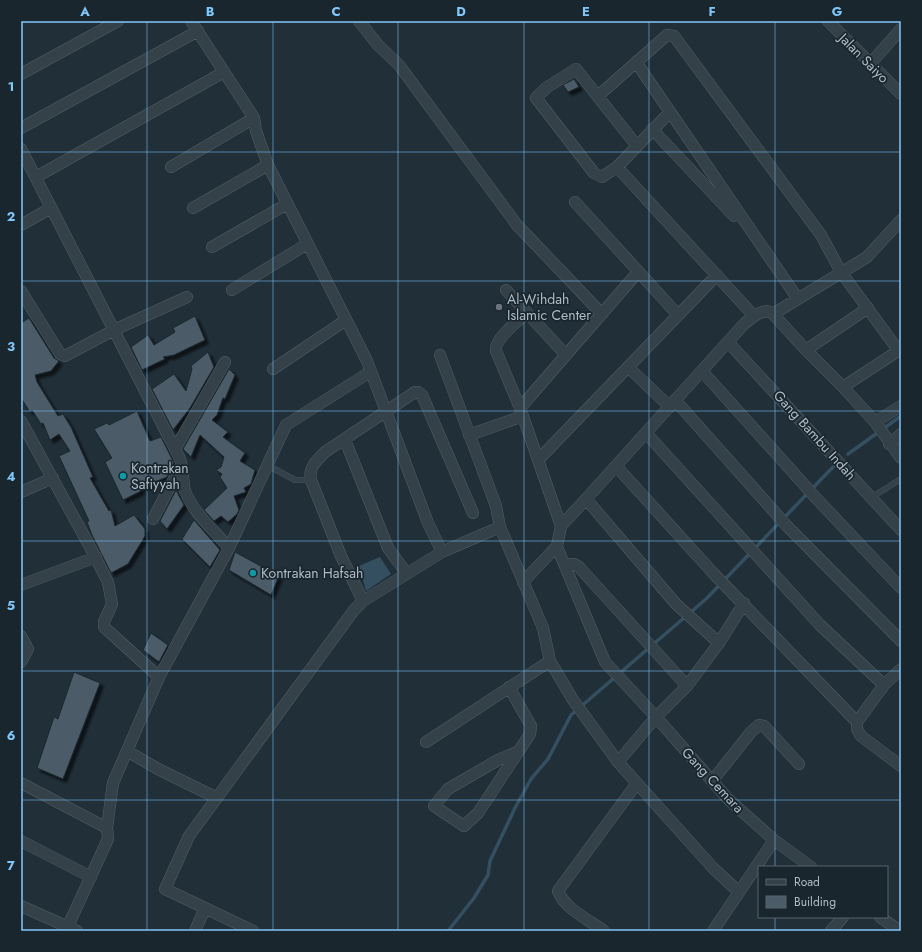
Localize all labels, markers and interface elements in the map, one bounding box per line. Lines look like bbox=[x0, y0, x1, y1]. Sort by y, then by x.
text: A bbox=[79, 2, 90, 21]
text: B bbox=[206, 2, 215, 21]
text: C bbox=[331, 2, 341, 21]
text: D bbox=[456, 2, 466, 21]
text: E bbox=[582, 2, 590, 21]
text: F bbox=[708, 2, 716, 21]
text: G bbox=[832, 2, 843, 21]
street label: Jalan Saiyo bbox=[833, 27, 894, 88]
text: 1 bbox=[8, 77, 14, 96]
text: 2 bbox=[7, 207, 15, 226]
place label: Al-Wihdah Islamic Center bbox=[507, 289, 591, 325]
marker: Al-Wihdah Islamic Center bbox=[494, 302, 504, 312]
text: 3 bbox=[7, 337, 15, 356]
street label: Gang Bambu Indah bbox=[769, 386, 861, 484]
place label: Kontrakan Safiyyah bbox=[131, 458, 189, 494]
text: 4 bbox=[6, 467, 16, 486]
marker: Kontrakan Safiyyah bbox=[118, 471, 128, 481]
place label: Kontrakan Hafsah bbox=[261, 563, 363, 583]
marker: Kontrakan Hafsah bbox=[248, 568, 258, 578]
text: 5 bbox=[7, 596, 15, 615]
text: 6 bbox=[7, 726, 16, 745]
street label: Gang Cemara bbox=[677, 743, 749, 817]
text: 7 bbox=[7, 856, 15, 875]
legend bbox=[758, 866, 888, 918]
text: Road bbox=[794, 873, 820, 891]
text: Building bbox=[794, 893, 836, 911]

